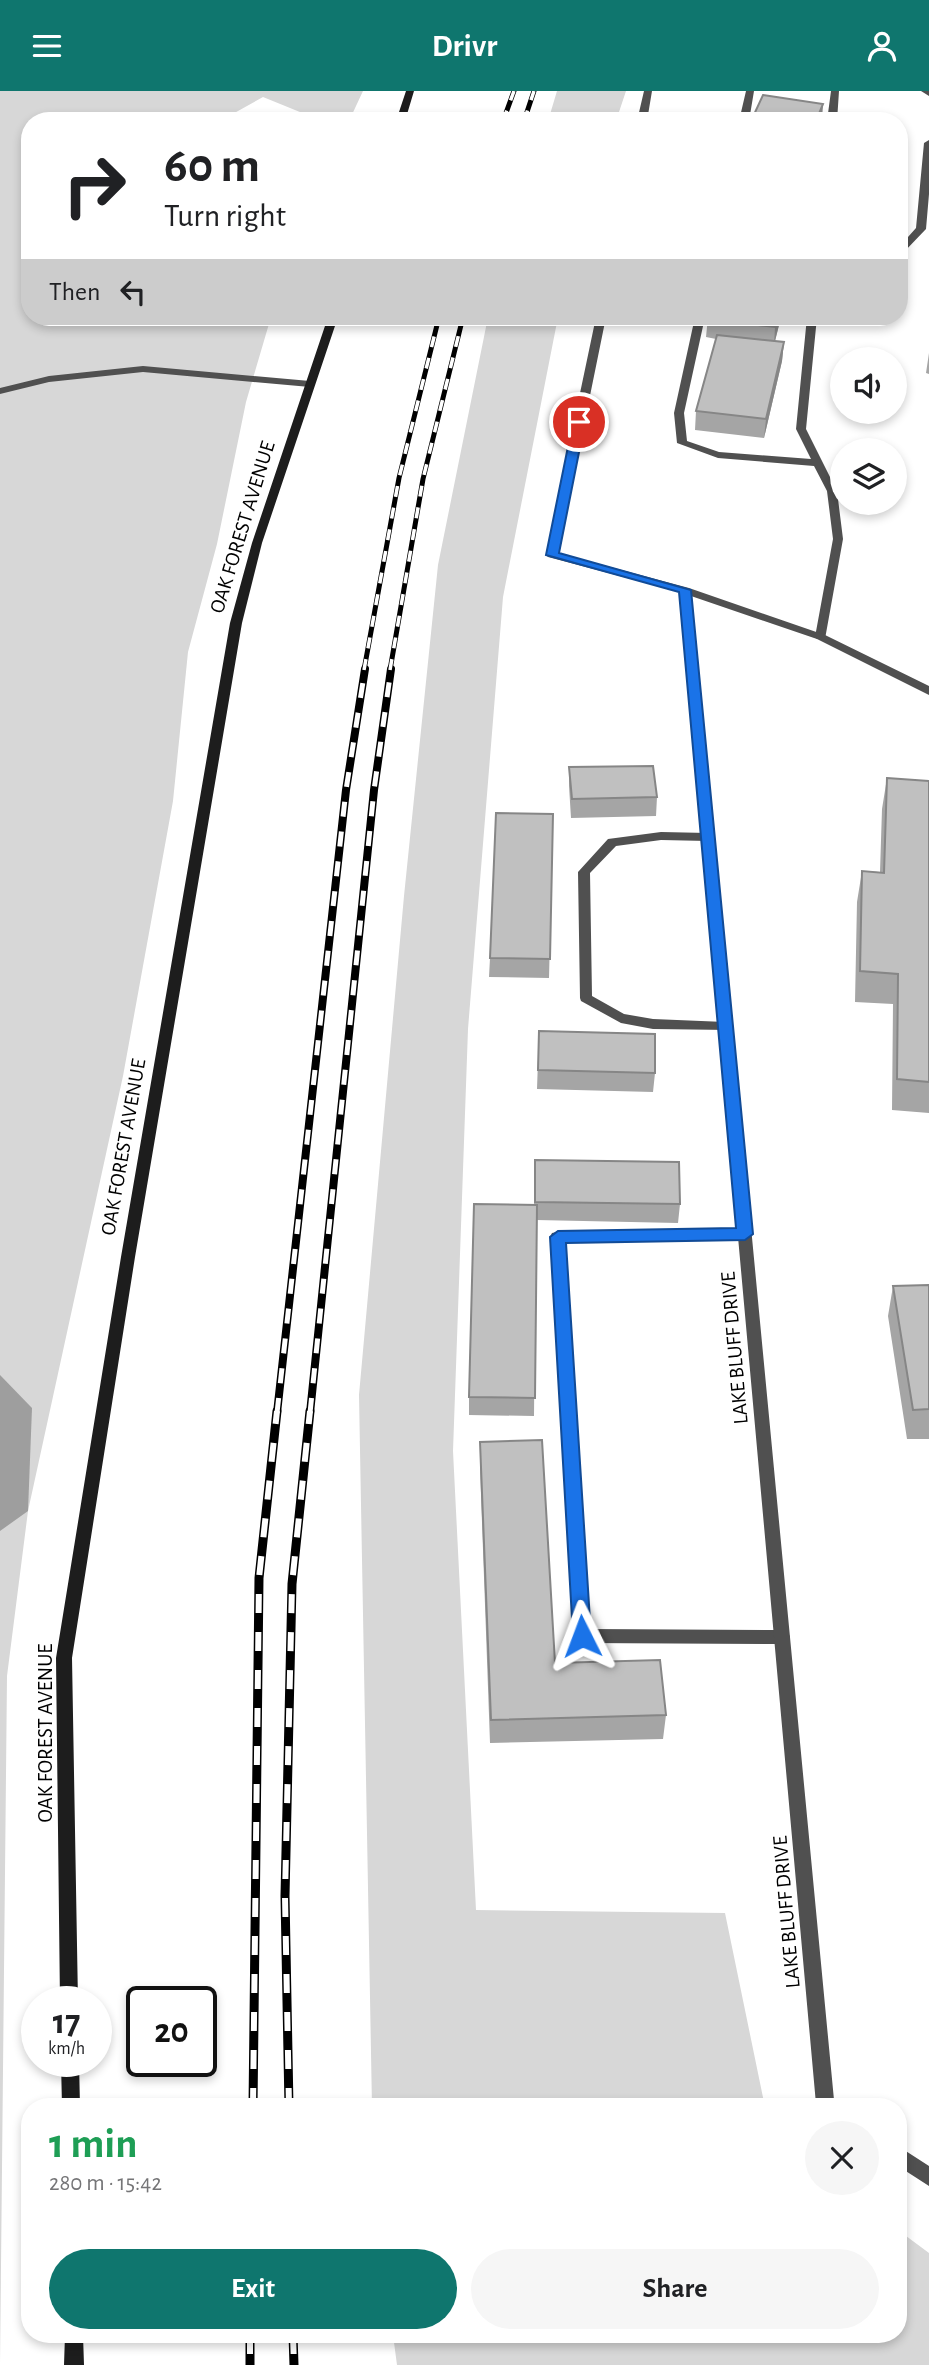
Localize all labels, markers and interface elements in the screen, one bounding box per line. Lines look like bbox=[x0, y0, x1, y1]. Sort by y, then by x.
icon: menu bbox=[28, 27, 66, 65]
icon: person bbox=[863, 27, 901, 65]
text: Drivr bbox=[432, 30, 497, 62]
icon: right bbox=[49, 140, 140, 231]
text: 60 m bbox=[164, 142, 260, 191]
text: Turn right bbox=[164, 200, 286, 232]
icon: left bbox=[114, 273, 152, 311]
text: Then bbox=[49, 279, 100, 305]
map controls bbox=[830, 347, 907, 515]
button: sound bbox=[830, 347, 907, 424]
pin bbox=[549, 392, 609, 452]
icon: arrive bbox=[560, 403, 598, 441]
button: layers bbox=[830, 438, 907, 515]
street label: OAK FOREST AVENUE bbox=[206, 439, 279, 616]
street label: OAK FOREST AVENUE bbox=[98, 1057, 149, 1237]
street label: LAKE BLUFF DRIVE bbox=[717, 1271, 752, 1425]
position arrow bbox=[545, 1599, 619, 1673]
street label: OAK FOREST AVENUE bbox=[35, 1644, 56, 1822]
street label: LAKE BLUFF DRIVE bbox=[769, 1835, 804, 1989]
speed limit sign: 20 bbox=[126, 1986, 217, 2077]
text: 17 bbox=[53, 2005, 80, 2040]
text: km/h bbox=[48, 2040, 85, 2058]
button: close bbox=[805, 2121, 879, 2195]
text: 1 min bbox=[49, 2123, 138, 2165]
text: 280 m · 15:42 bbox=[49, 2172, 162, 2195]
button: Exit bbox=[49, 2249, 457, 2329]
button: Share bbox=[471, 2249, 879, 2329]

